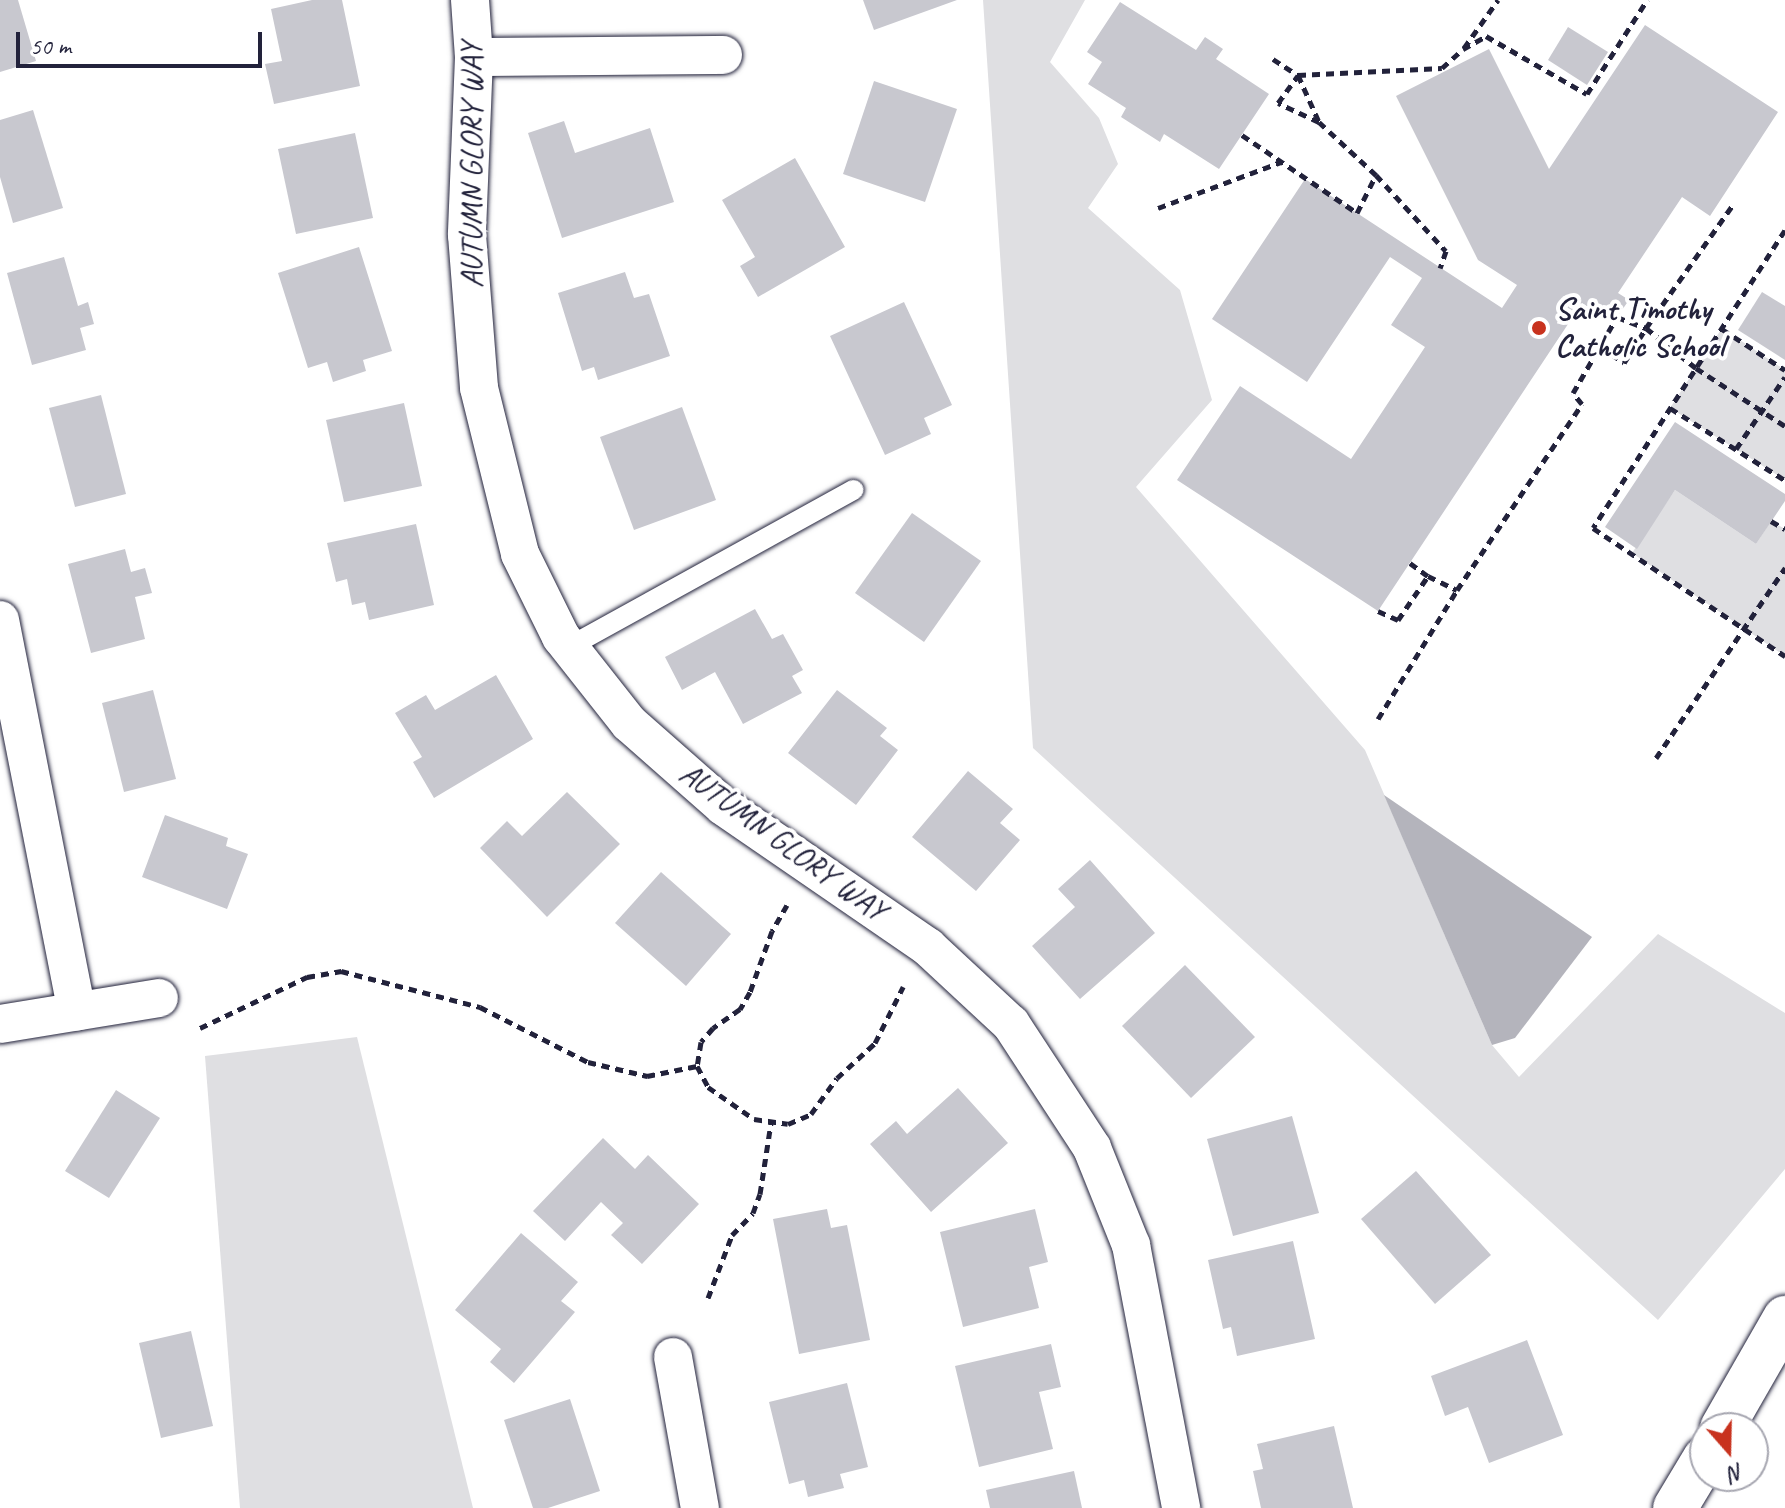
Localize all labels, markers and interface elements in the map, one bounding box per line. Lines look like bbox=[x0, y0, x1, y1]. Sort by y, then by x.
scale bar bbox=[20, 16, 266, 66]
text: 50 m bbox=[30, 31, 71, 61]
street label: AUTUMN GLORY WAY bbox=[453, 42, 491, 288]
place label: Saint Timothy Catholic School bbox=[1555, 291, 1723, 366]
marker: Saint Timothy Catholic School bbox=[1530, 319, 1548, 337]
street label: AUTUMN GLORY WAY bbox=[672, 754, 894, 930]
north arrow bbox=[1689, 1412, 1769, 1492]
text: N bbox=[1725, 1457, 1748, 1488]

